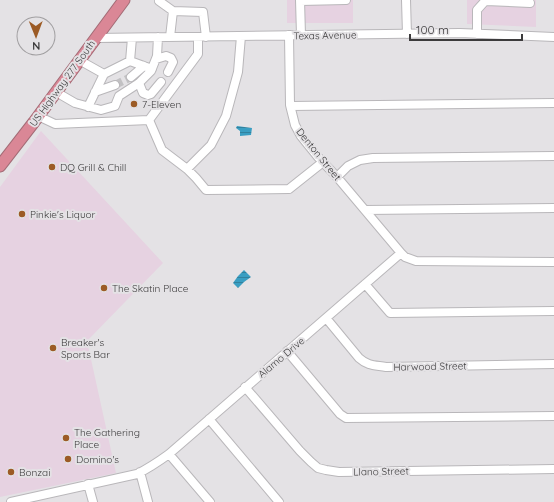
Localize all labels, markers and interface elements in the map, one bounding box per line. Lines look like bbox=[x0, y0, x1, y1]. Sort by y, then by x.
north arrow bbox=[16, 16, 56, 56]
scale bar bbox=[410, 16, 522, 42]
text: 100 m bbox=[416, 22, 449, 37]
street label: Texas Avenue bbox=[293, 28, 357, 43]
street label: US Highway 277 South bbox=[27, 38, 98, 129]
text: N bbox=[32, 39, 40, 53]
place label: 7-Eleven bbox=[142, 98, 181, 111]
marker: 7-Eleven bbox=[129, 99, 139, 109]
street label: Denton Street bbox=[293, 125, 344, 184]
place label: DQ Grill & Chill bbox=[60, 161, 126, 174]
marker: DQ Grill & Chill bbox=[47, 162, 57, 172]
place label: Pinkie's Liquor bbox=[30, 208, 96, 221]
marker: Pinkie's Liquor bbox=[17, 209, 27, 219]
place label: The Skatin Place bbox=[112, 282, 189, 295]
marker: The Skatin Place bbox=[99, 283, 109, 293]
street label: Alamo Drive bbox=[255, 334, 308, 381]
place label: Breaker's Sports Bar bbox=[61, 336, 110, 361]
marker: Breaker's Sports Bar bbox=[48, 343, 58, 353]
street label: Harwood Street bbox=[393, 359, 467, 374]
place label: The Gathering Place bbox=[74, 426, 140, 451]
marker: The Gathering Place bbox=[61, 433, 71, 443]
place label: Domino's bbox=[76, 453, 119, 466]
marker: Domino's bbox=[63, 454, 73, 464]
street label: Llano Street bbox=[353, 465, 410, 478]
place label: Bonzai bbox=[19, 466, 50, 479]
marker: Bonzai bbox=[6, 467, 16, 477]

